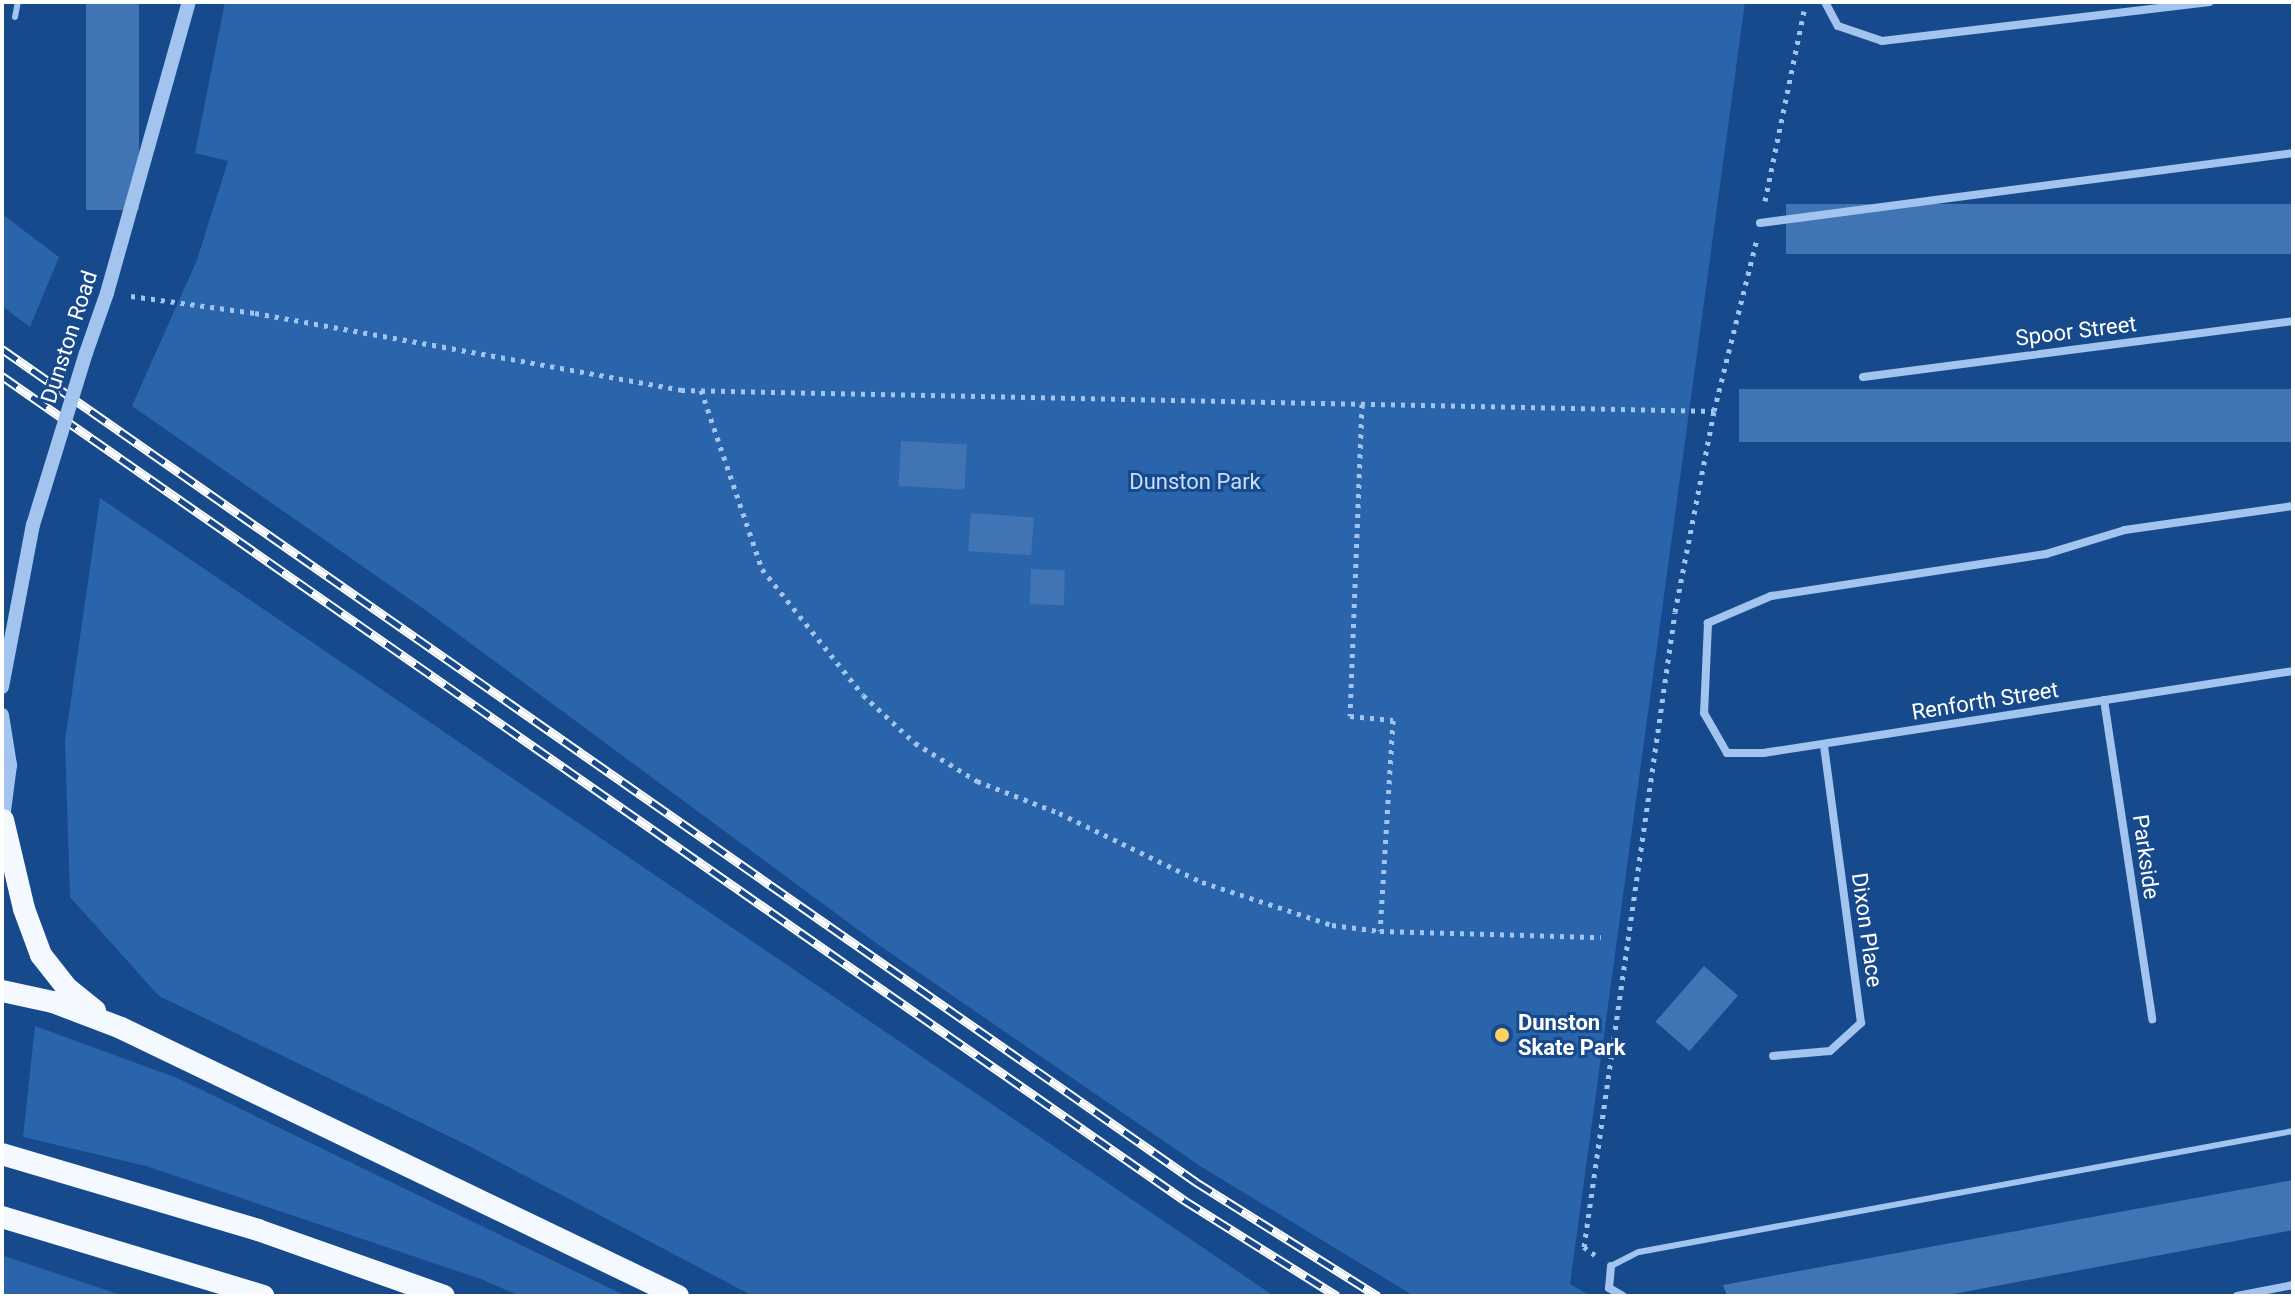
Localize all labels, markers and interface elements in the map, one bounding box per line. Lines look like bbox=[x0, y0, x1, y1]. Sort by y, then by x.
street label: Dunston Road bbox=[35, 267, 103, 407]
street label: Spoor Street bbox=[2014, 310, 2138, 352]
park label: Dunston Park bbox=[1129, 469, 1261, 495]
street label: Renforth Street bbox=[1910, 676, 2060, 726]
street label: Parkside bbox=[2127, 813, 2165, 901]
street label: Dixon Place bbox=[1846, 871, 1888, 989]
place label: Dunston Skate Park bbox=[1518, 1009, 1626, 1060]
marker: Dunston Skate Park bbox=[1493, 1026, 1511, 1044]

